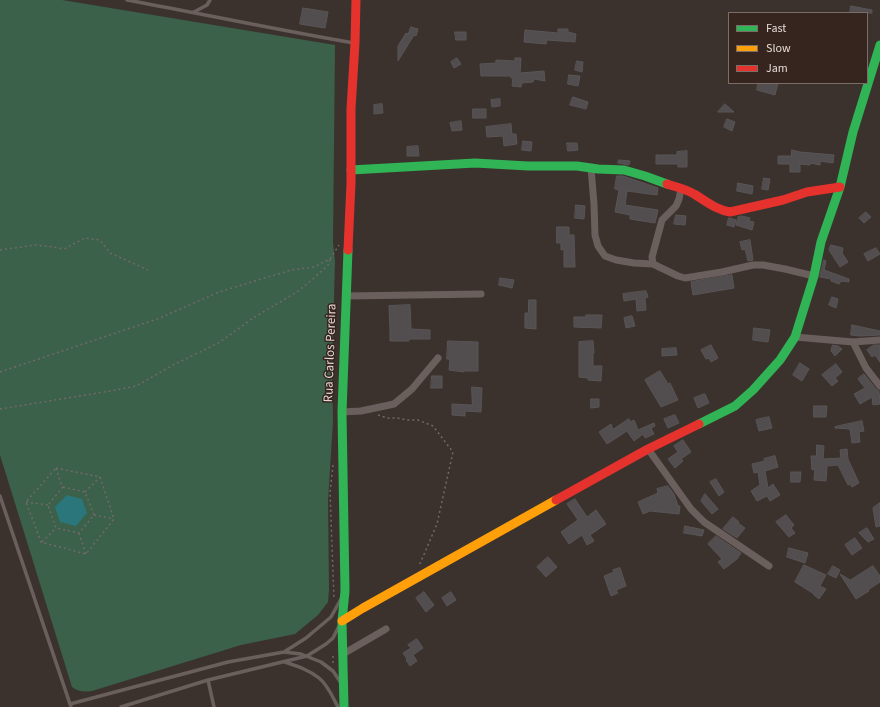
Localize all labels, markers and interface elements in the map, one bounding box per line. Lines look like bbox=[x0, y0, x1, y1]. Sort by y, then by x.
legend bbox=[728, 12, 868, 84]
text: Fast bbox=[766, 20, 786, 37]
text: Slow bbox=[766, 40, 791, 57]
text: Jam bbox=[766, 60, 788, 77]
street label: Rua Carlos Pereira bbox=[321, 303, 341, 403]

